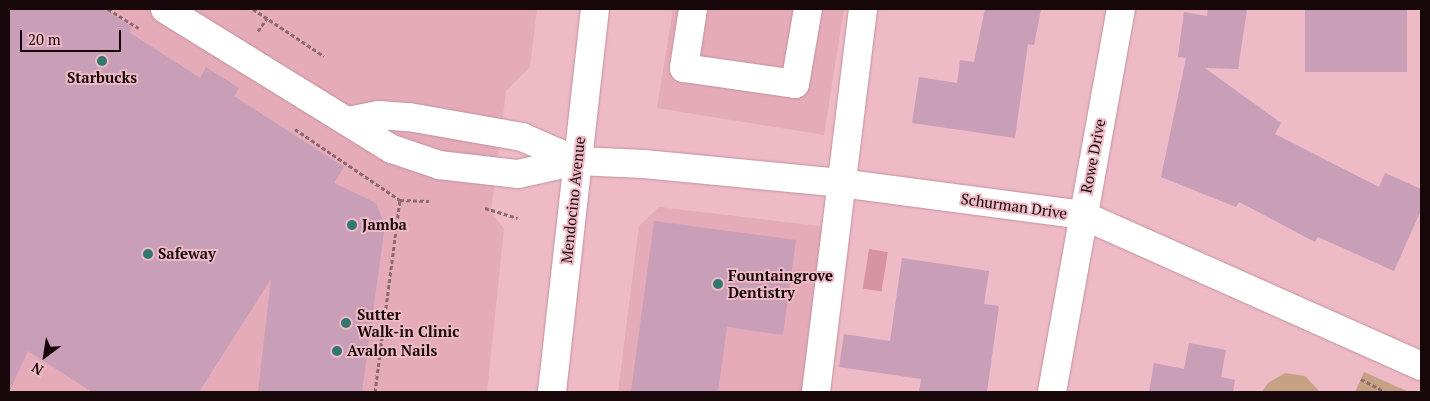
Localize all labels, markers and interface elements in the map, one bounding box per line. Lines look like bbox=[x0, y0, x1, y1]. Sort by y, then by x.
scale bar bbox=[22, 20, 124, 52]
text: 20 m bbox=[28, 29, 61, 49]
marker: Starbucks bbox=[96, 55, 108, 67]
place label: Starbucks bbox=[67, 69, 137, 87]
street label: Rowe Drive bbox=[1077, 117, 1109, 195]
street label: Mendocino Avenue bbox=[557, 136, 589, 264]
street label: Schurman Drive bbox=[960, 190, 1068, 222]
place label: Jamba bbox=[362, 216, 407, 234]
marker: Jamba bbox=[346, 219, 358, 231]
place label: Safeway bbox=[158, 245, 216, 263]
marker: Safeway bbox=[142, 248, 154, 260]
place label: Fountaingrove Dentistry bbox=[728, 266, 833, 301]
marker: Fountaingrove Dentistry bbox=[712, 278, 724, 290]
place label: Sutter Walk-in Clinic bbox=[357, 305, 460, 340]
marker: Sutter Walk-in Clinic bbox=[339, 316, 353, 330]
north arrow bbox=[20, 331, 70, 381]
place label: Avalon Nails bbox=[347, 342, 437, 360]
marker: Avalon Nails bbox=[331, 345, 343, 357]
text: N bbox=[28, 358, 46, 380]

